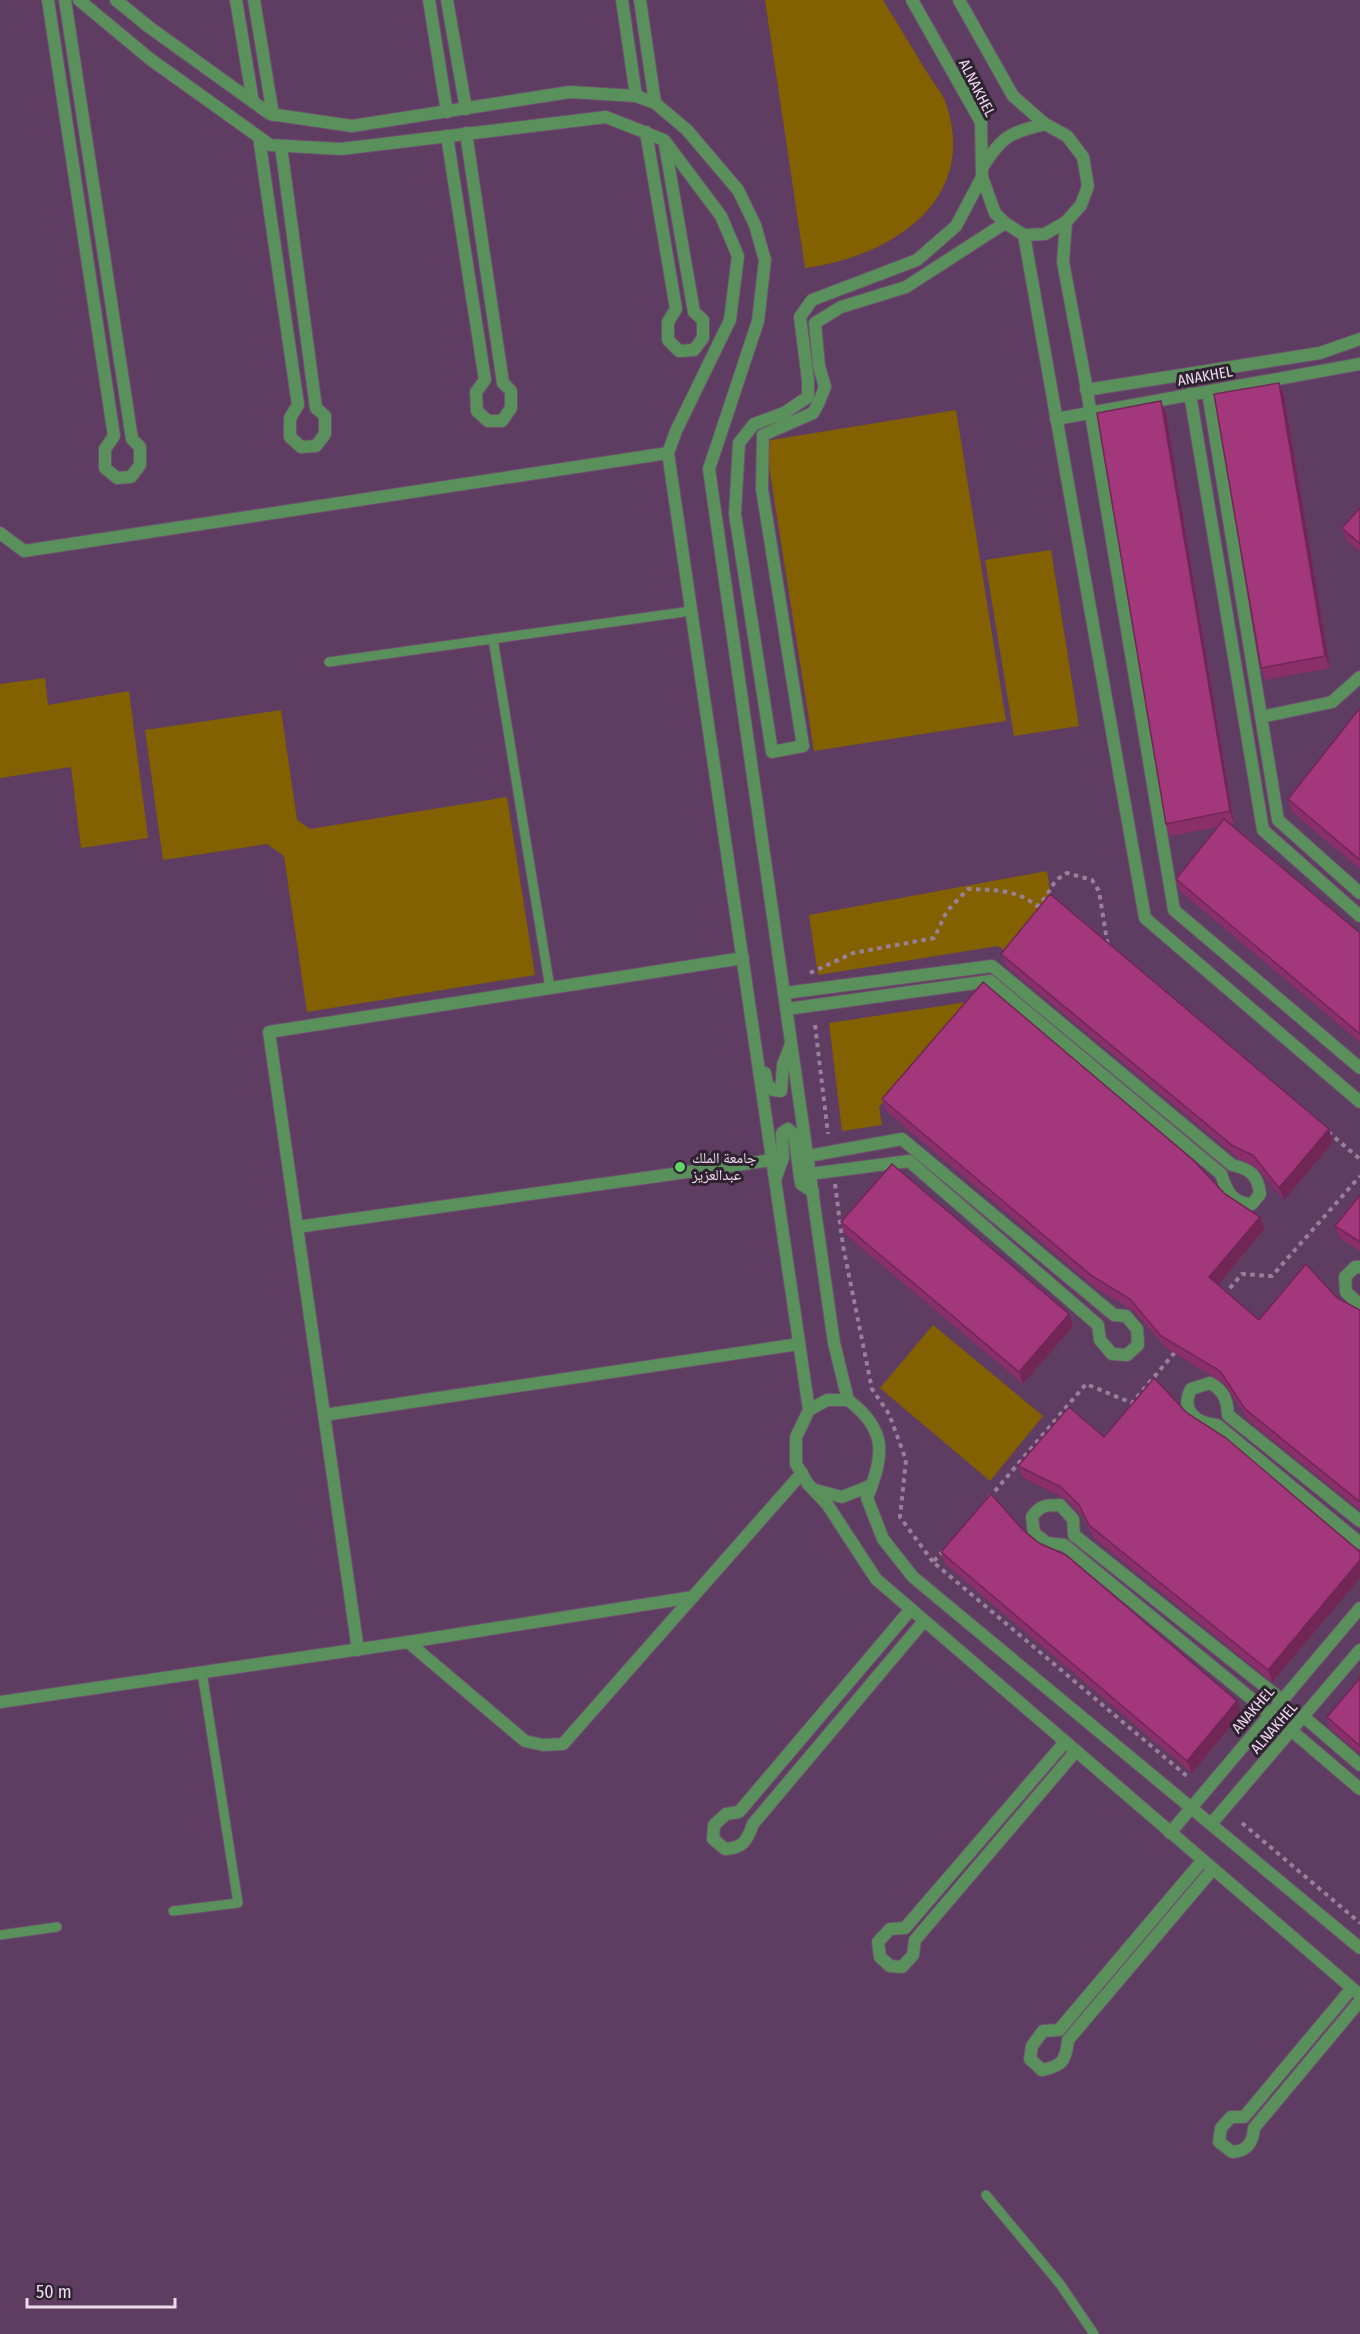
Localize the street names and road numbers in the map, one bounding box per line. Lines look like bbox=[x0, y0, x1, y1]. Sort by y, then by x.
street label: ALNAKHEL bbox=[955, 56, 999, 120]
street label: ANAKHEL bbox=[1176, 362, 1234, 390]
street label: ANAKHEL bbox=[1228, 1683, 1278, 1737]
street label: ALNAKHEL bbox=[1247, 1698, 1301, 1757]

